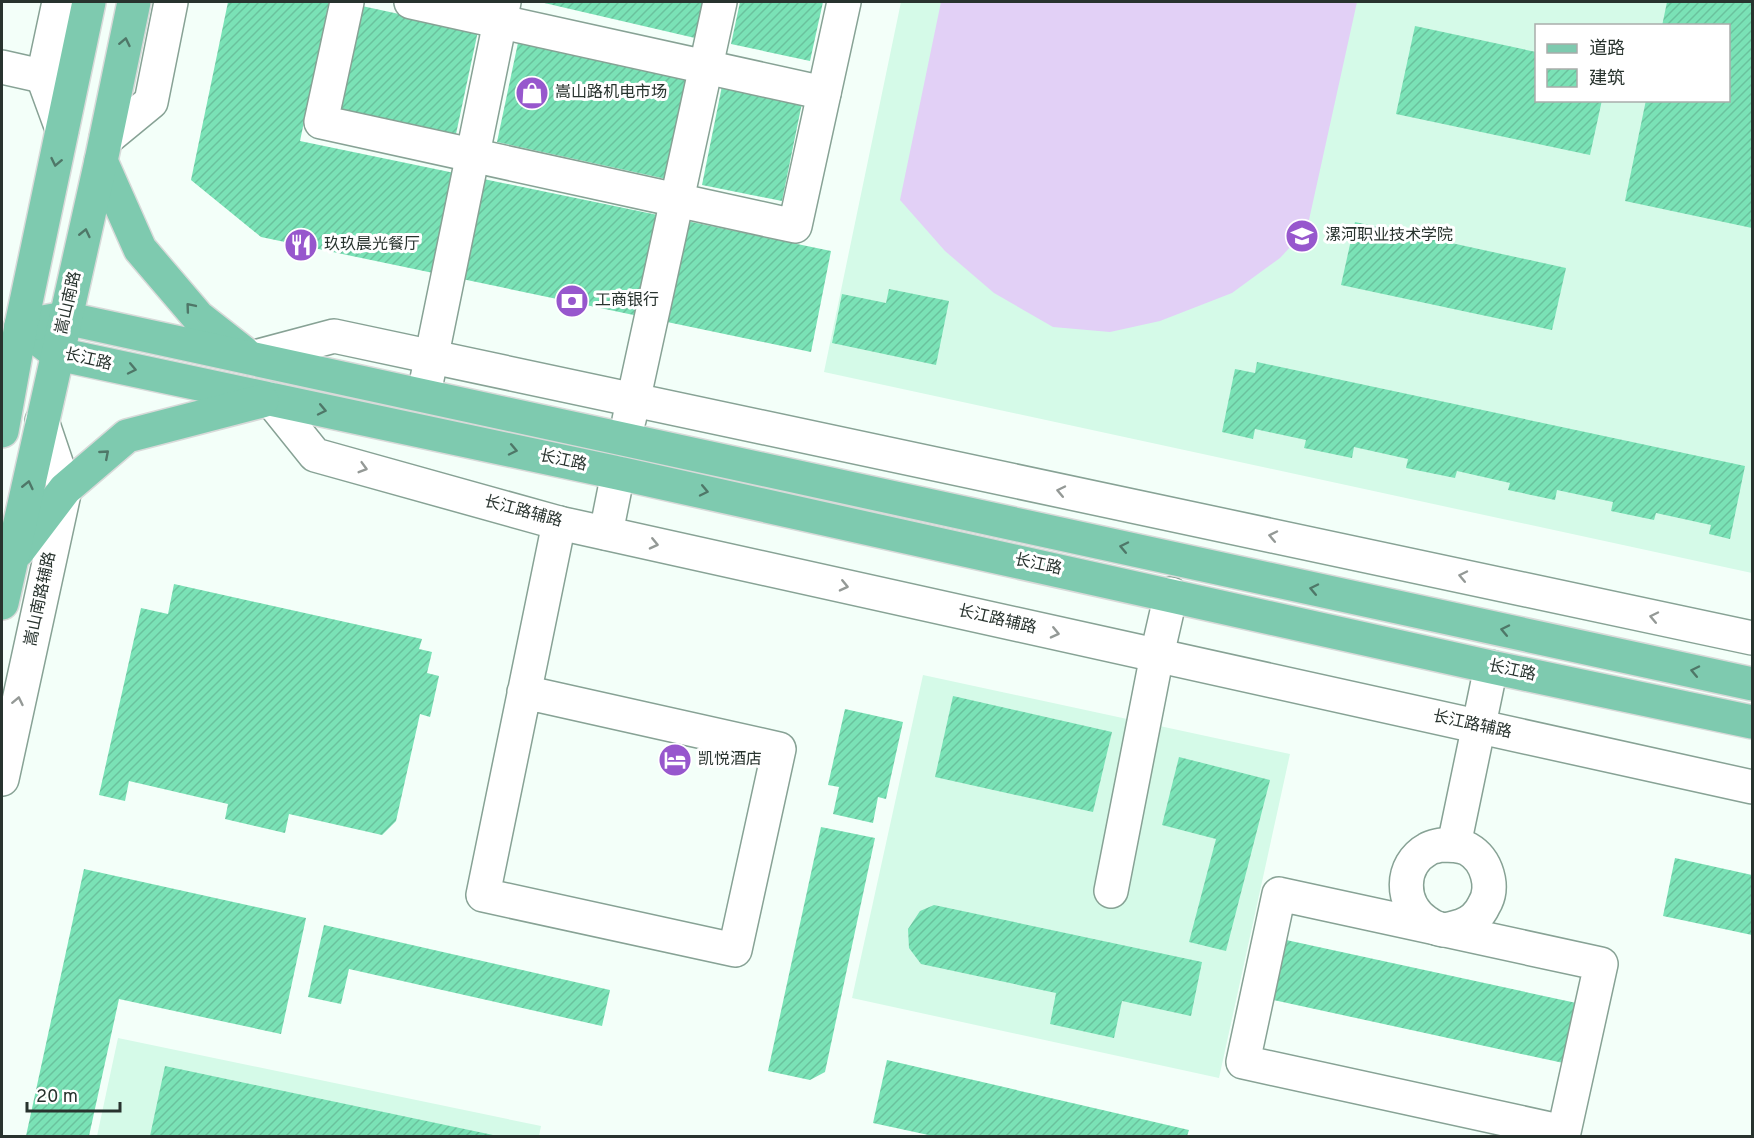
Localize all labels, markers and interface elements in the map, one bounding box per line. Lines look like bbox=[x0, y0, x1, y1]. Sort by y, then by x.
legend bbox=[1535, 24, 1730, 102]
one-way arrow bbox=[118, 38, 131, 48]
text: 道路 bbox=[1589, 38, 1625, 61]
text: 建筑 bbox=[1589, 68, 1625, 91]
shop icon: 嵩山路机电市场 bbox=[514, 75, 550, 111]
place label: 嵩山路机电市场 bbox=[555, 83, 667, 103]
one-way arrow bbox=[50, 156, 63, 166]
school or university icon: 漯河职业技术学院 bbox=[1284, 218, 1320, 254]
place label: 漯河职业技术学院 bbox=[1325, 226, 1453, 246]
restaurant icon: 玖玖晨光餐厅 bbox=[283, 227, 319, 263]
one-way arrow bbox=[77, 228, 90, 238]
place label: 玖玖晨光餐厅 bbox=[324, 235, 420, 255]
street label: 嵩山南路 bbox=[52, 270, 86, 336]
bank icon: 工商银行 bbox=[554, 283, 590, 319]
place label: 工商银行 bbox=[595, 291, 659, 311]
one-way arrow bbox=[186, 303, 197, 314]
street label: 长江路 bbox=[62, 345, 114, 375]
one-way arrow bbox=[126, 362, 136, 375]
one-way arrow bbox=[317, 403, 327, 416]
one-way arrow bbox=[508, 443, 518, 456]
street label: 长江路 bbox=[537, 446, 589, 476]
one-way arrow bbox=[98, 450, 109, 461]
one-way arrow bbox=[357, 461, 368, 473]
one-way arrow bbox=[21, 480, 34, 490]
one-way arrow bbox=[698, 484, 708, 497]
one-way arrow bbox=[1057, 485, 1067, 498]
street label: 长江路辅路 bbox=[482, 492, 564, 532]
one-way arrow bbox=[1268, 530, 1278, 543]
one-way arrow bbox=[648, 536, 658, 549]
one-way arrow bbox=[1119, 542, 1129, 555]
street label: 嵩山南路辅路 bbox=[21, 550, 61, 648]
street label: 长江路 bbox=[1012, 550, 1064, 580]
one-way arrow bbox=[1459, 570, 1469, 583]
one-way arrow bbox=[839, 579, 849, 592]
one-way arrow bbox=[1309, 583, 1319, 596]
street label: 长江路辅路 bbox=[956, 601, 1038, 639]
one-way arrow bbox=[1649, 611, 1659, 624]
one-way arrow bbox=[1500, 624, 1510, 637]
one-way arrow bbox=[1050, 626, 1060, 639]
street label: 长江路 bbox=[1486, 656, 1538, 686]
one-way arrow bbox=[1691, 666, 1701, 679]
one-way arrow bbox=[11, 696, 24, 706]
street label: 长江路辅路 bbox=[1431, 707, 1513, 743]
hotel icon: 凯悦酒店 bbox=[657, 742, 693, 778]
place label: 凯悦酒店 bbox=[698, 750, 762, 770]
scale bar bbox=[27, 1075, 120, 1113]
text: 20 m bbox=[36, 1086, 78, 1109]

